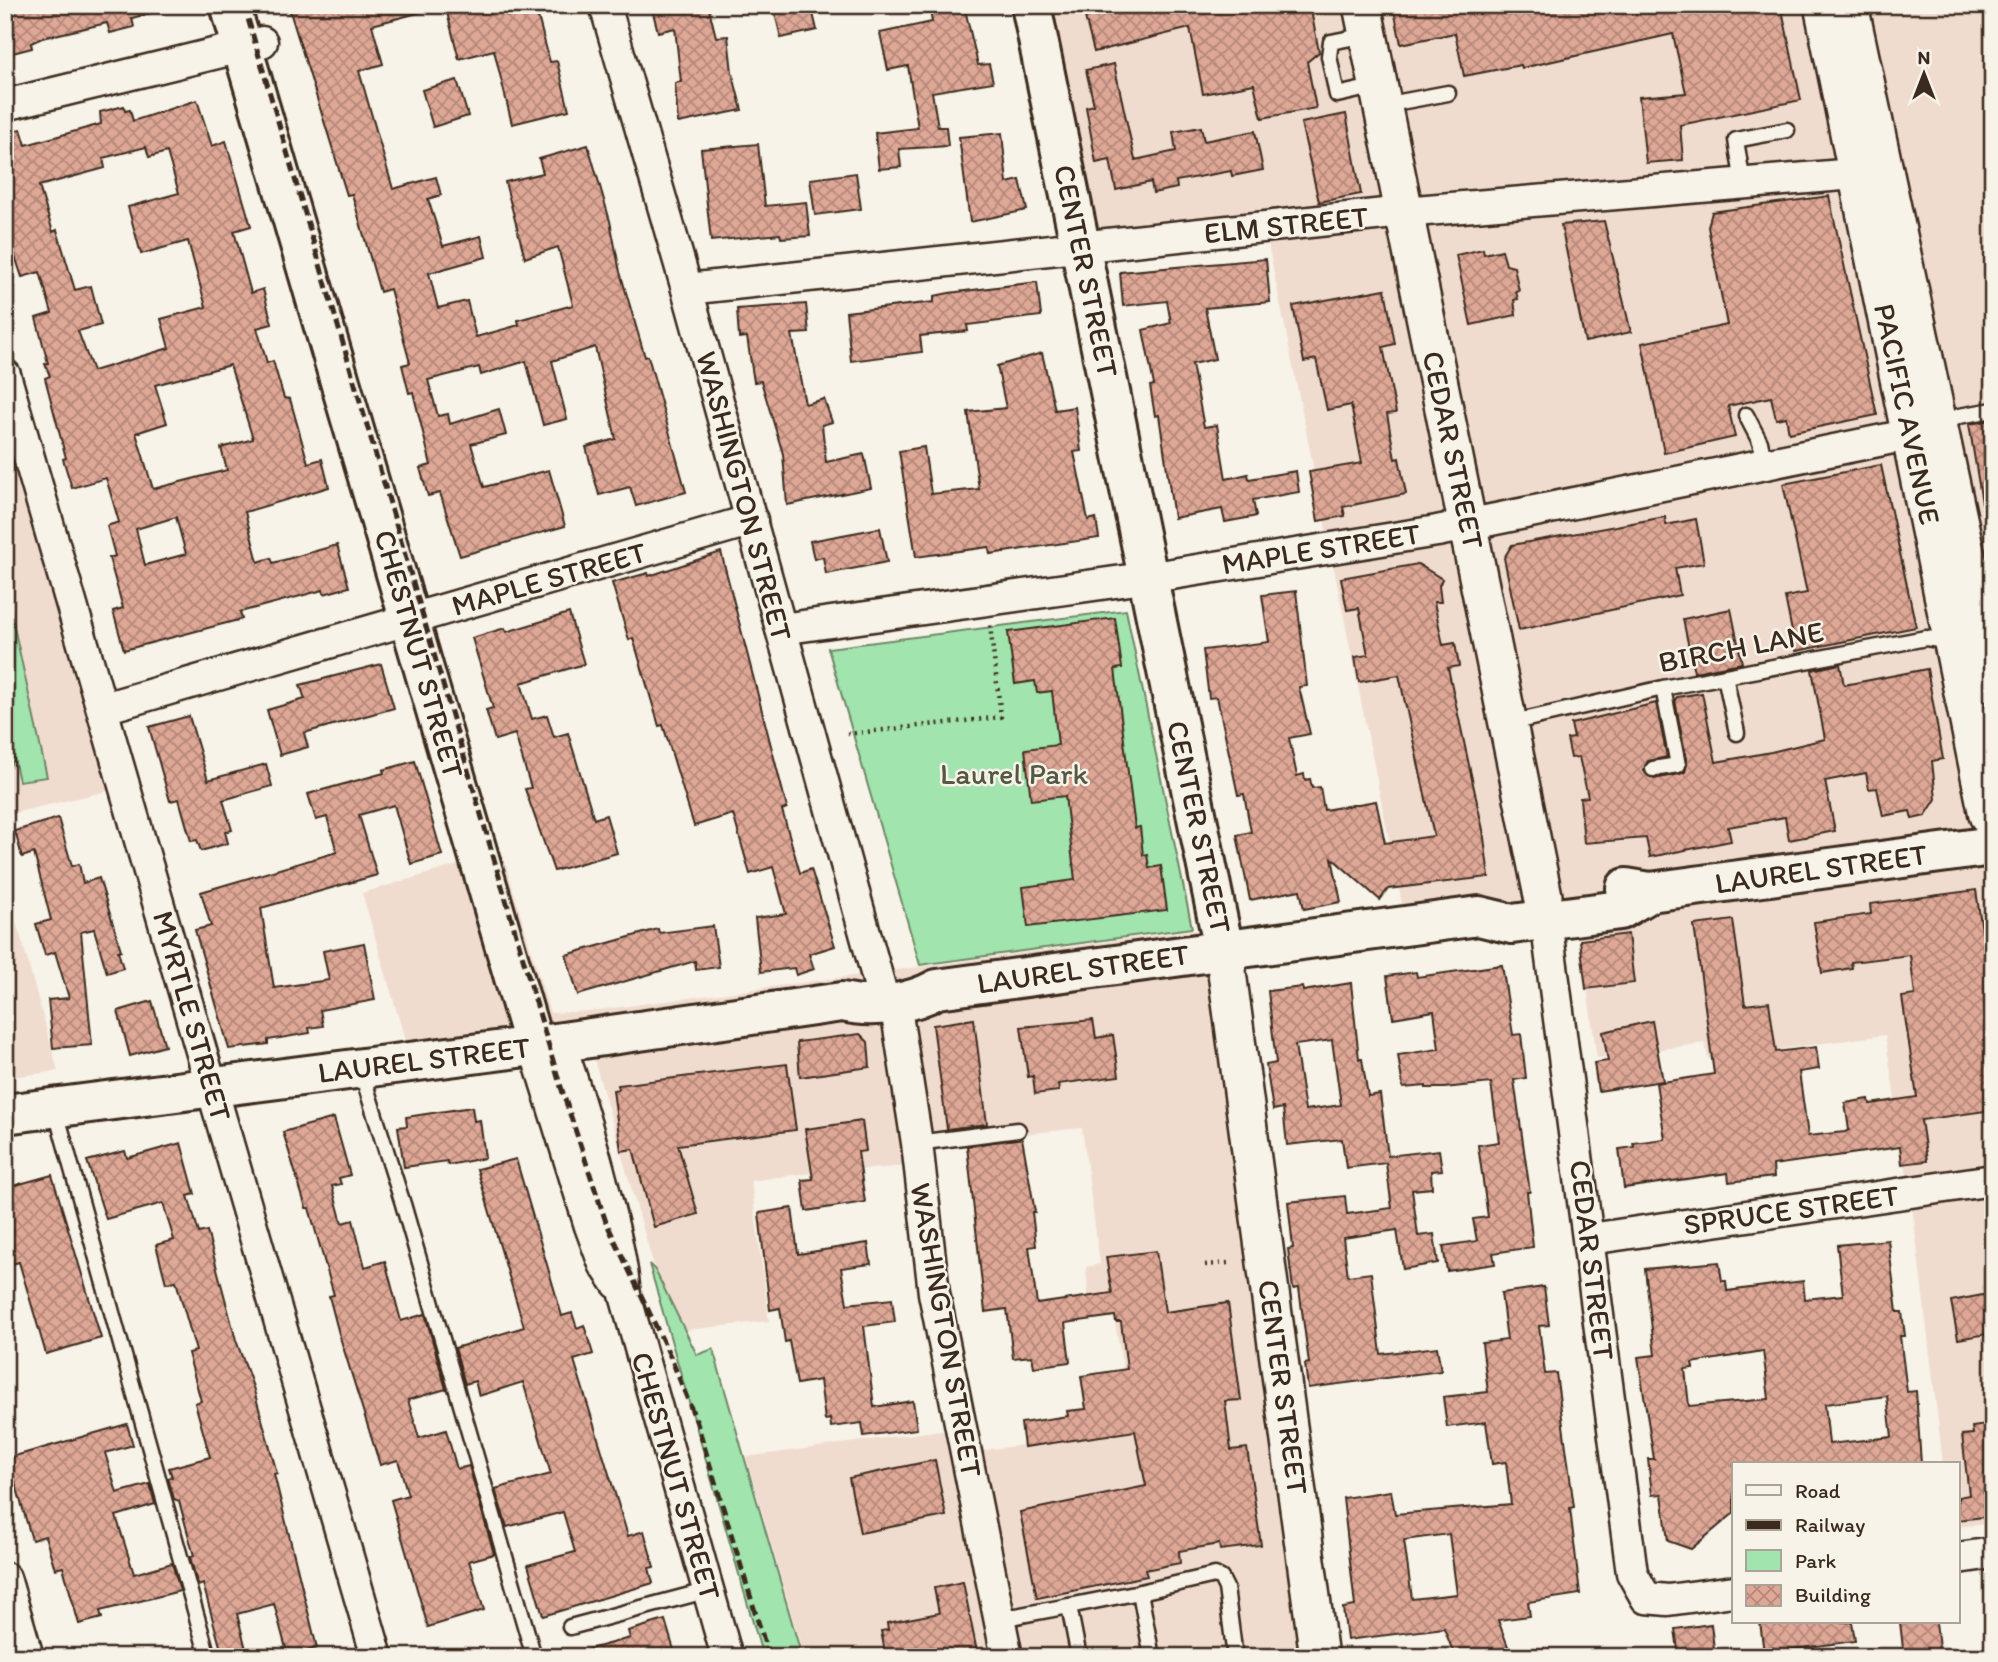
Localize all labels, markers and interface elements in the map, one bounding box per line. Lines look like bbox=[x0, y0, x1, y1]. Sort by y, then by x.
north arrow bbox=[1890, 38, 1960, 108]
text: N bbox=[1918, 46, 1930, 69]
street label: CENTER STREET bbox=[1046, 161, 1127, 381]
street label: ELM STREET bbox=[1202, 197, 1370, 252]
street label: PACIFIC AVENUE bbox=[1866, 300, 1949, 528]
street label: WASHINGTON STREET bbox=[688, 347, 801, 645]
street label: CEDAR STREET bbox=[1414, 348, 1493, 552]
street label: MAPLE STREET bbox=[1219, 515, 1423, 582]
street label: CHESTNUT STREET bbox=[366, 526, 473, 782]
street label: MAPLE STREET bbox=[447, 533, 651, 624]
street label: BIRCH LANE bbox=[1655, 612, 1827, 681]
street label: CENTER STREET bbox=[1159, 717, 1240, 937]
park label: Laurel Park bbox=[940, 755, 1088, 792]
street label: LAUREL STREET bbox=[1713, 835, 1929, 902]
street label: MYRTLE STREET bbox=[145, 906, 240, 1125]
street label: LAUREL STREET bbox=[975, 935, 1191, 1002]
street label: LAUREL STREET bbox=[316, 1028, 532, 1091]
street label: CEDAR STREET bbox=[1562, 1158, 1623, 1362]
street label: SPRUCE STREET bbox=[1681, 1176, 1901, 1243]
street label: WASHINGTON STREET bbox=[902, 1180, 991, 1480]
street label: CENTER STREET bbox=[1250, 1277, 1317, 1497]
street label: CHESTNUT STREET bbox=[623, 1348, 730, 1604]
legend bbox=[1732, 1462, 1960, 1624]
text: Road bbox=[1795, 1478, 1841, 1503]
text: Railway bbox=[1795, 1512, 1865, 1537]
text: Park bbox=[1795, 1548, 1837, 1573]
text: Building bbox=[1795, 1582, 1871, 1607]

